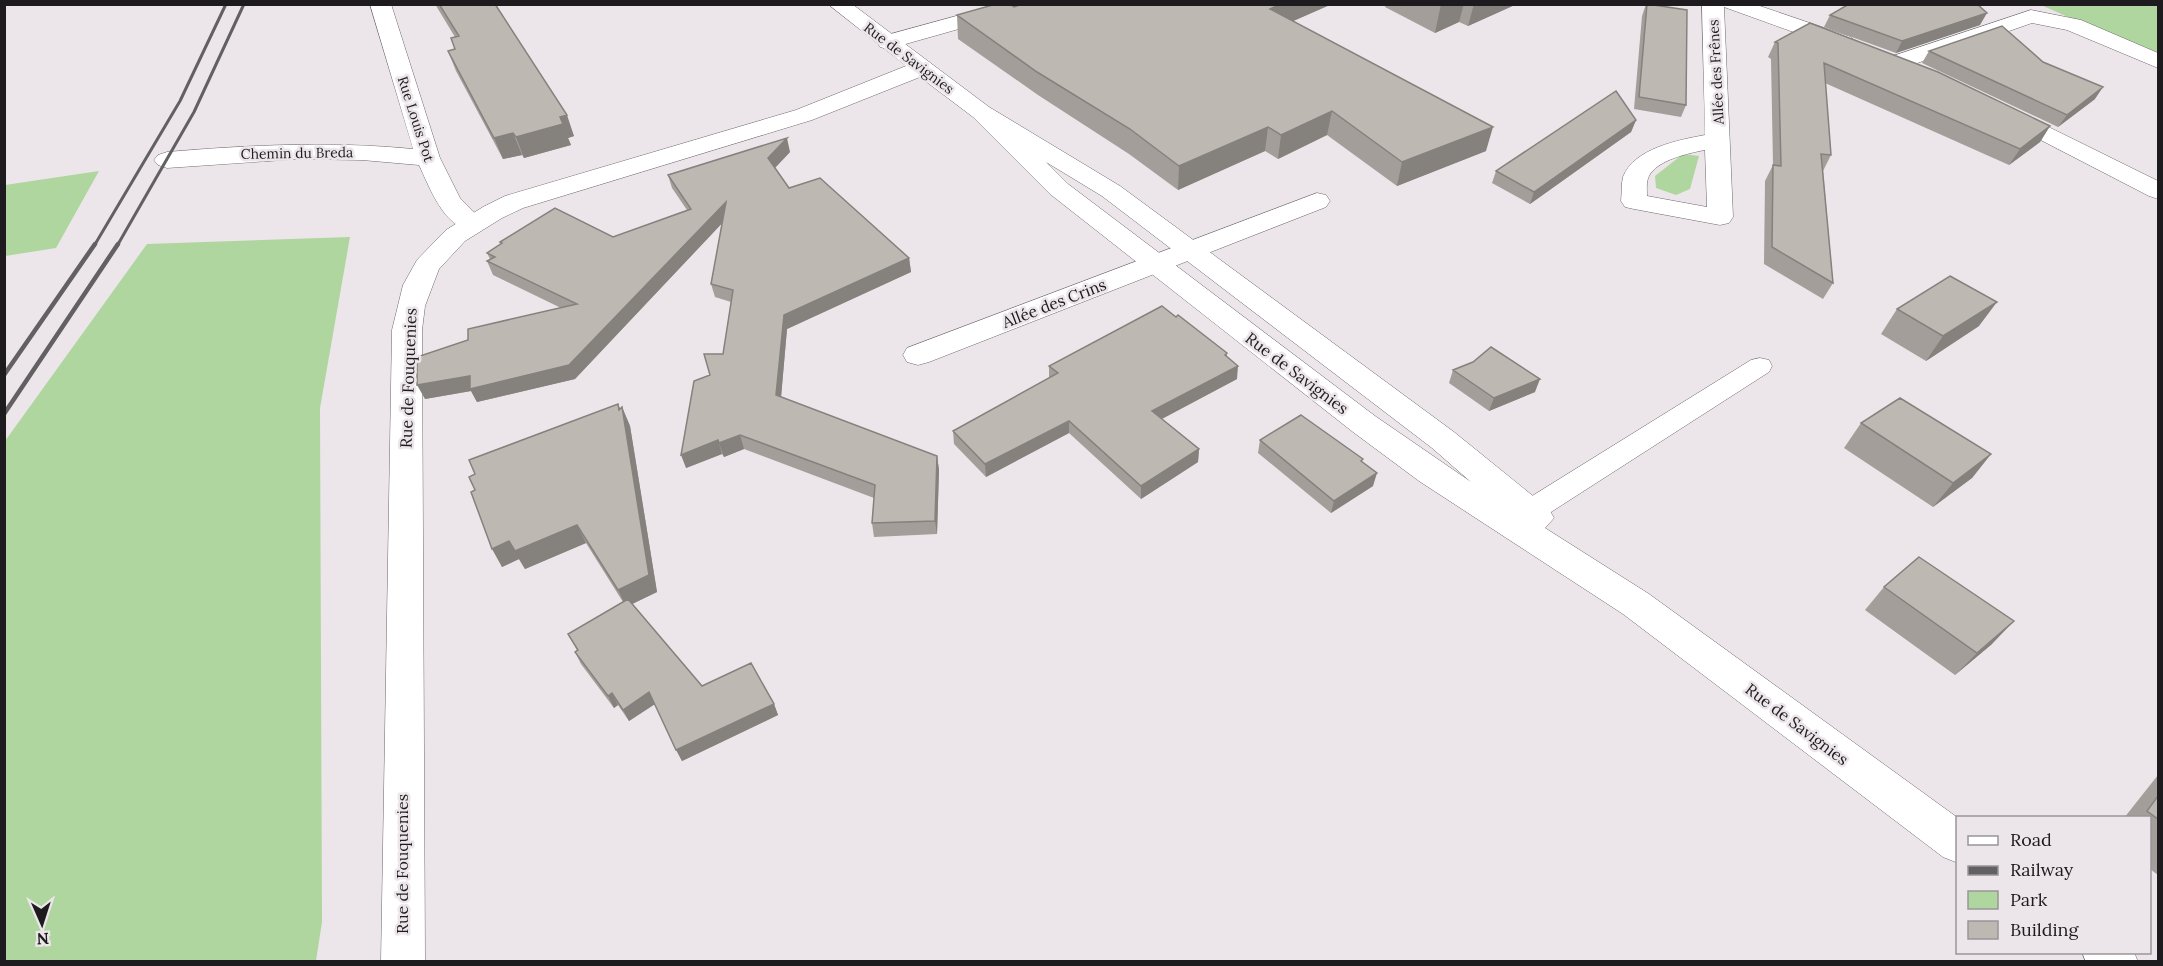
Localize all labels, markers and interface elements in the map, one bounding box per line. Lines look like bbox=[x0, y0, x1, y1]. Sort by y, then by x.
street label: Rue de Savignies bbox=[860, 18, 958, 98]
street label: Allée des Frênes bbox=[1704, 19, 1728, 126]
street label: Rue Louis Pot bbox=[394, 74, 439, 165]
street label: Chemin du Breda bbox=[241, 143, 353, 163]
street label: Allée des Crins bbox=[998, 274, 1109, 332]
street label: Rue de Fouquenies bbox=[396, 308, 420, 448]
street label: Rue de Savignies bbox=[1242, 328, 1352, 418]
street label: Rue de Savignies bbox=[1742, 679, 1852, 769]
street label: Rue de Fouquenies bbox=[392, 794, 412, 934]
legend bbox=[1956, 816, 2151, 954]
text: Road bbox=[2010, 828, 2052, 851]
text: Railway bbox=[2010, 858, 2074, 881]
text: Park bbox=[2010, 888, 2048, 911]
north arrow bbox=[12, 894, 72, 954]
text: Building bbox=[2010, 918, 2080, 941]
text: N bbox=[36, 929, 49, 949]

